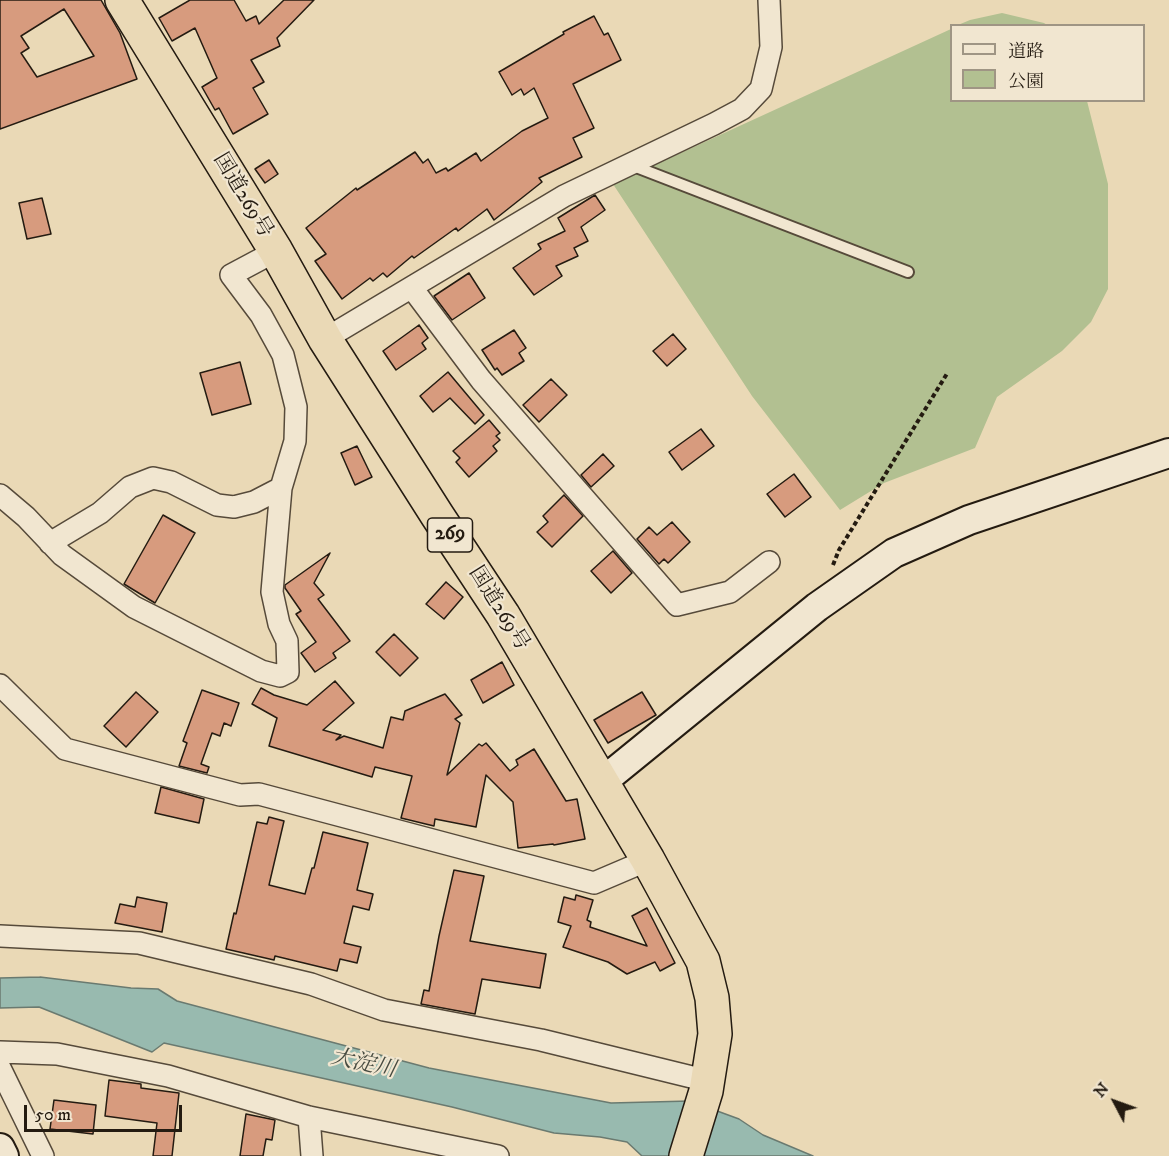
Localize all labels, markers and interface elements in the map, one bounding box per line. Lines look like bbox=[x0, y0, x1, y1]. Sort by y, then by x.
legend bbox=[950, 24, 1145, 102]
text: 道路 bbox=[1008, 41, 1044, 63]
text: 公園 bbox=[1008, 71, 1044, 93]
street label: 国道269号 bbox=[207, 149, 277, 243]
road number: 269 bbox=[428, 518, 472, 552]
street label: 国道269号 bbox=[462, 562, 534, 656]
water label: 大淀川 bbox=[328, 1045, 398, 1085]
north arrow bbox=[1085, 1072, 1145, 1132]
text: N bbox=[1090, 1079, 1113, 1102]
scale bar bbox=[27, 1093, 184, 1131]
text: 50 m bbox=[35, 1104, 71, 1126]

